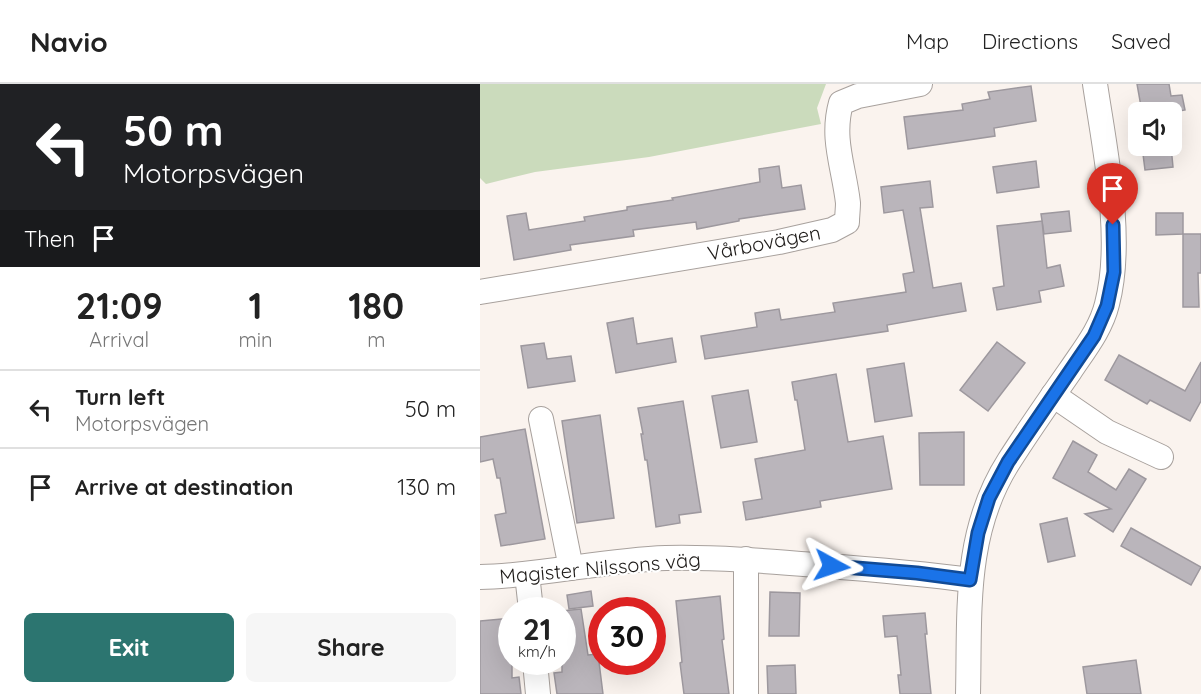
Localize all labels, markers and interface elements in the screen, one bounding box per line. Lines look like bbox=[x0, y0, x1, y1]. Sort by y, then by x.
text: Navio bbox=[30, 24, 108, 59]
text: Map bbox=[906, 28, 949, 54]
text: Directions bbox=[982, 28, 1078, 54]
text: Saved bbox=[1111, 28, 1171, 54]
map controls bbox=[1128, 102, 1182, 156]
button: sound bbox=[1128, 102, 1182, 156]
text: 50 m bbox=[123, 104, 223, 157]
icon: left bbox=[24, 108, 102, 186]
text: Motorpsvägen bbox=[123, 156, 304, 190]
pin bbox=[1087, 163, 1138, 225]
icon: arrive bbox=[1096, 172, 1129, 205]
street label: Vårbovägen bbox=[705, 219, 823, 266]
icon: arrive bbox=[87, 222, 120, 255]
text: Then bbox=[24, 225, 75, 253]
text: 21:09 bbox=[76, 283, 163, 328]
text: 1 bbox=[249, 283, 263, 328]
text: 180 bbox=[348, 283, 404, 328]
text: Arrival bbox=[89, 327, 149, 352]
text: min bbox=[238, 327, 273, 352]
text: m bbox=[367, 327, 385, 352]
text: Turn left bbox=[75, 383, 165, 411]
icon: left bbox=[24, 393, 57, 426]
text: 50 m bbox=[405, 395, 456, 423]
text: Motorpsvägen bbox=[75, 411, 209, 436]
icon: arrive bbox=[24, 471, 57, 504]
text: Arrive at destination bbox=[75, 473, 293, 501]
text: 130 m bbox=[397, 473, 456, 501]
position arrow bbox=[800, 534, 864, 598]
street label: Magister Nilssons väg bbox=[498, 546, 702, 589]
speed limit sign: 30 bbox=[588, 597, 666, 675]
text: 21 bbox=[523, 610, 551, 648]
button: Exit bbox=[24, 613, 234, 682]
button: Share bbox=[246, 613, 456, 682]
text: km/h bbox=[518, 642, 556, 661]

